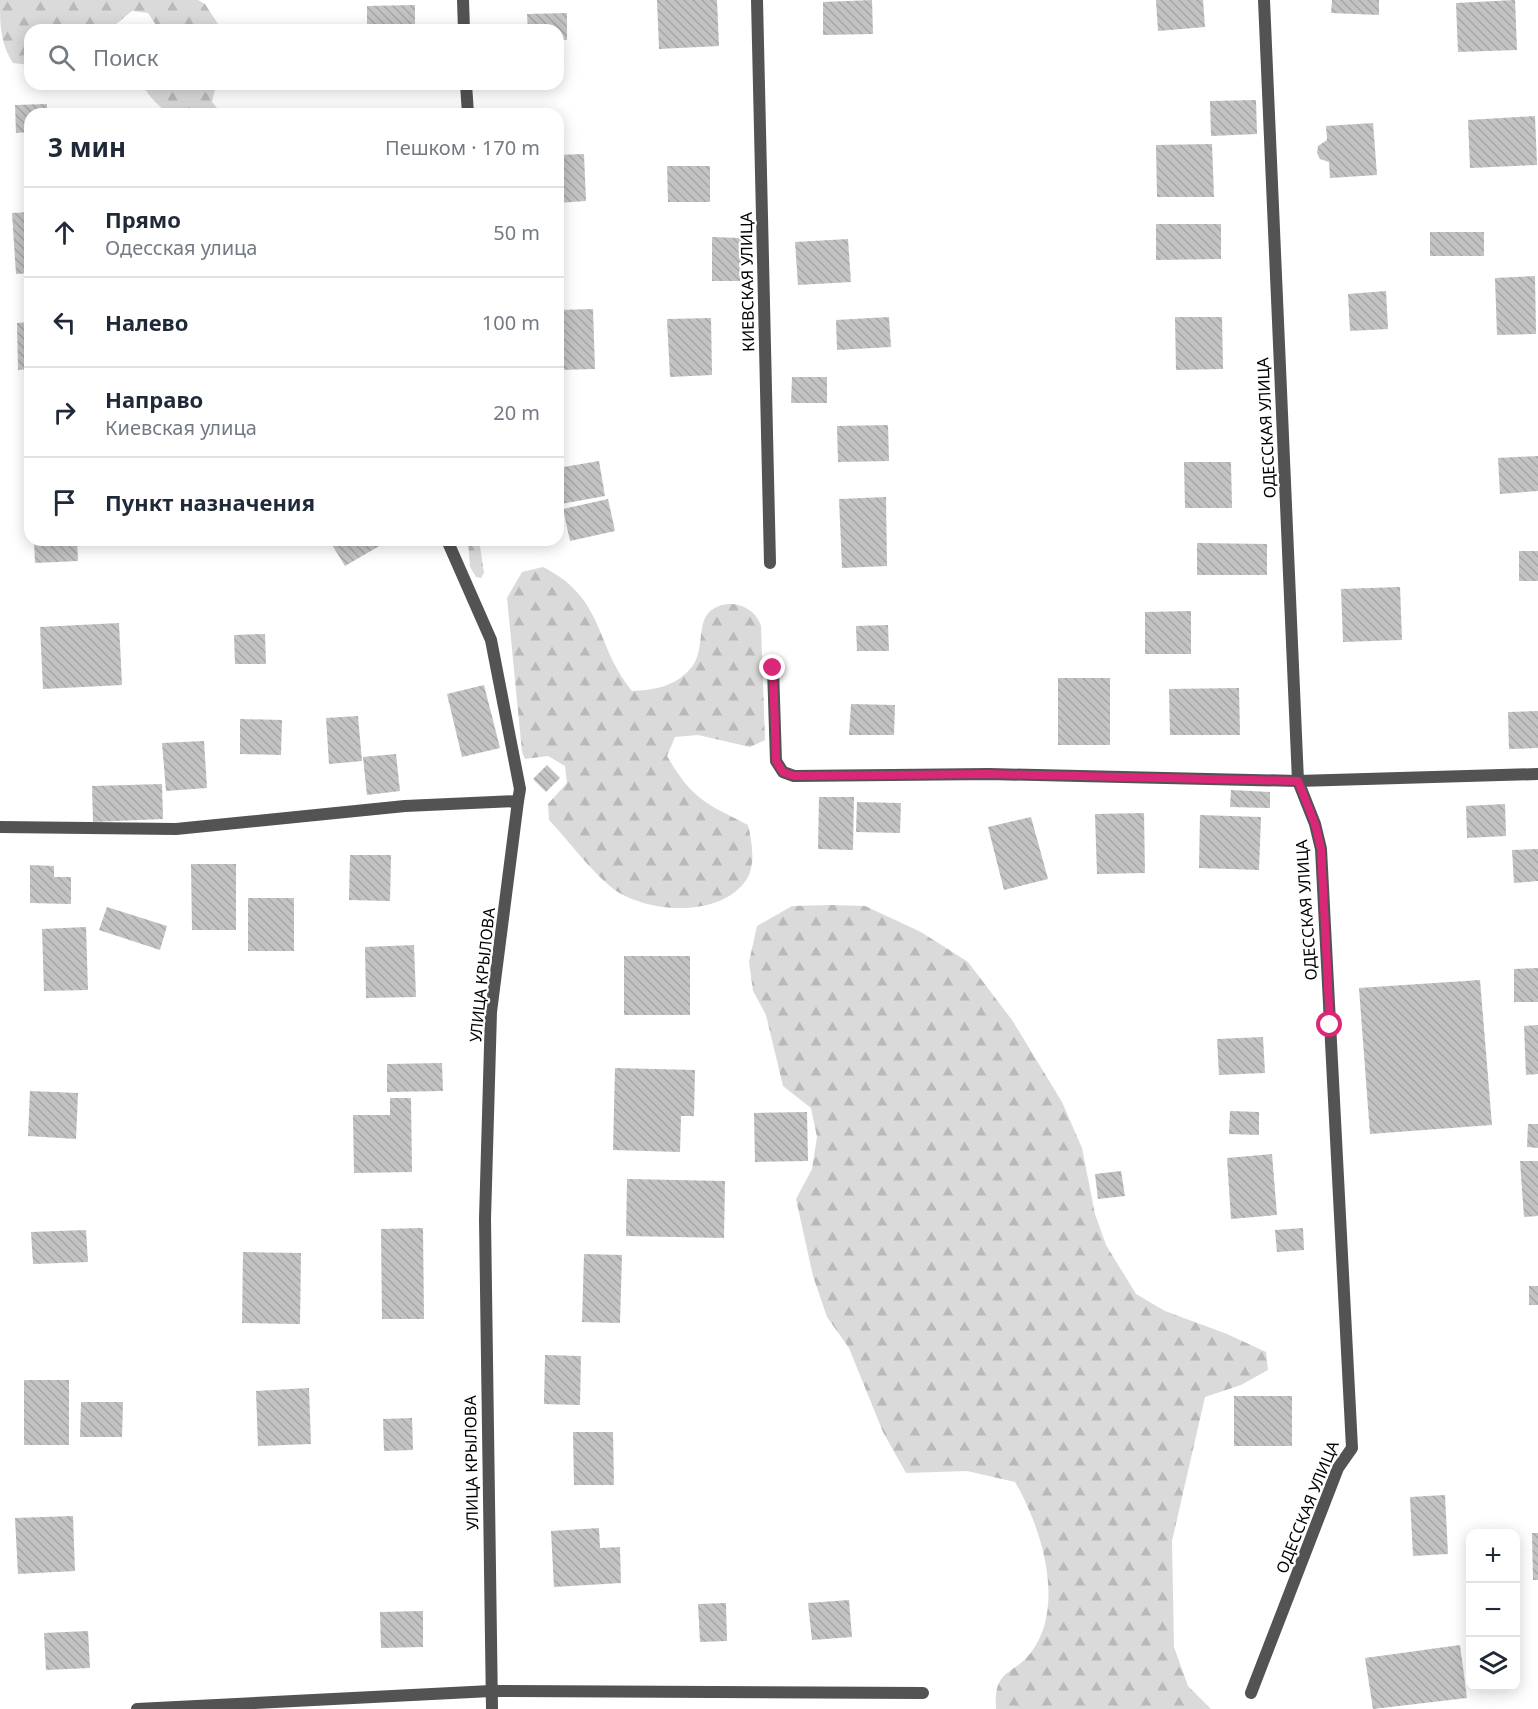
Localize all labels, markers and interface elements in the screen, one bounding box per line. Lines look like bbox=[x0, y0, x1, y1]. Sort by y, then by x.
search box bbox=[24, 24, 564, 90]
icon: search bbox=[45, 41, 78, 74]
text: Поиск bbox=[93, 42, 158, 72]
text: 3 мин bbox=[48, 129, 126, 165]
text: Пешком · 170 m bbox=[385, 134, 540, 161]
text: Прямо bbox=[105, 204, 181, 234]
street label: КИЕВСКАЯ УЛИЦА bbox=[735, 211, 759, 352]
icon: ahead bbox=[48, 216, 81, 249]
text: 50 m bbox=[493, 219, 540, 246]
text: Одесская улица bbox=[105, 234, 257, 261]
icon: left bbox=[48, 306, 81, 339]
text: Налево bbox=[105, 307, 188, 337]
text: 100 m bbox=[482, 309, 540, 336]
street label: ОДЕССКАЯ УЛИЦА bbox=[1251, 356, 1281, 499]
text: Направо bbox=[105, 384, 203, 414]
icon: right bbox=[48, 396, 81, 429]
text: 20 m bbox=[493, 399, 540, 426]
text: Киевская улица bbox=[105, 414, 257, 441]
icon: arrive bbox=[48, 486, 81, 519]
text: Пункт назначения bbox=[105, 487, 315, 517]
route end bbox=[759, 654, 785, 680]
street label: ОДЕССКАЯ УЛИЦА bbox=[1290, 838, 1322, 981]
street label: УЛИЦА КРЫЛОВА bbox=[464, 906, 500, 1043]
route start bbox=[1316, 1011, 1342, 1037]
street label: УЛИЦА КРЫЛОВА bbox=[459, 1394, 483, 1531]
street label: ОДЕССКАЯ УЛИЦА bbox=[1270, 1437, 1344, 1577]
map controls bbox=[1466, 1529, 1520, 1691]
button: + bbox=[1466, 1529, 1520, 1583]
button: − bbox=[1466, 1583, 1520, 1637]
button: layers bbox=[1466, 1637, 1520, 1691]

